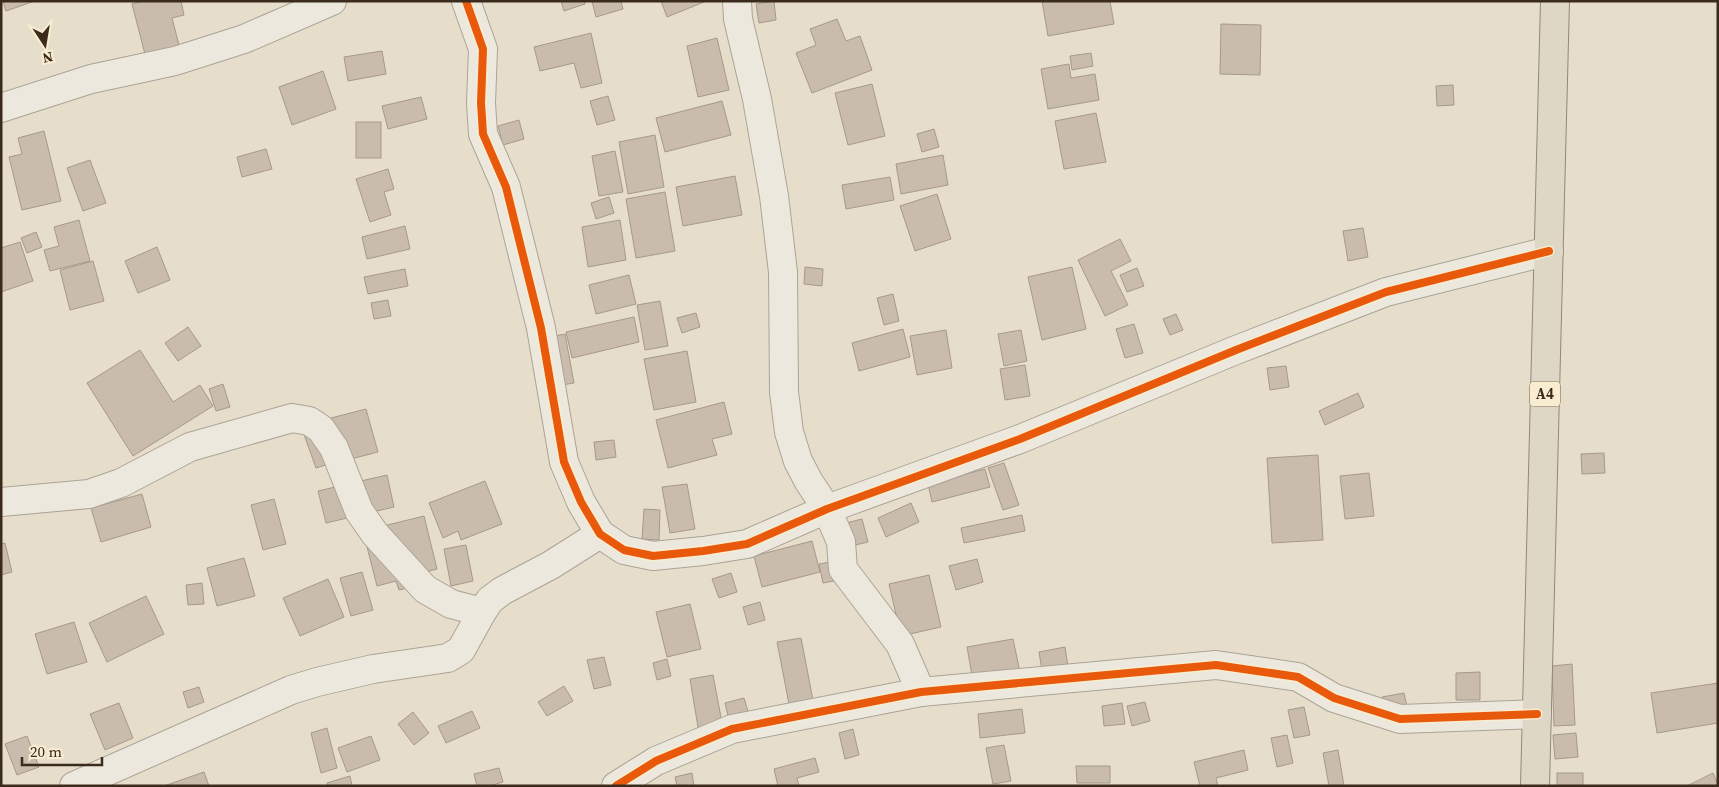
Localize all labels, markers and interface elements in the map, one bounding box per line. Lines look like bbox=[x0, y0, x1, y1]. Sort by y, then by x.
north arrow bbox=[20, 20, 70, 70]
text: N bbox=[41, 47, 55, 69]
road number: A4 bbox=[1530, 382, 1560, 406]
scale bar bbox=[22, 734, 102, 766]
text: 20 m bbox=[30, 741, 62, 762]

